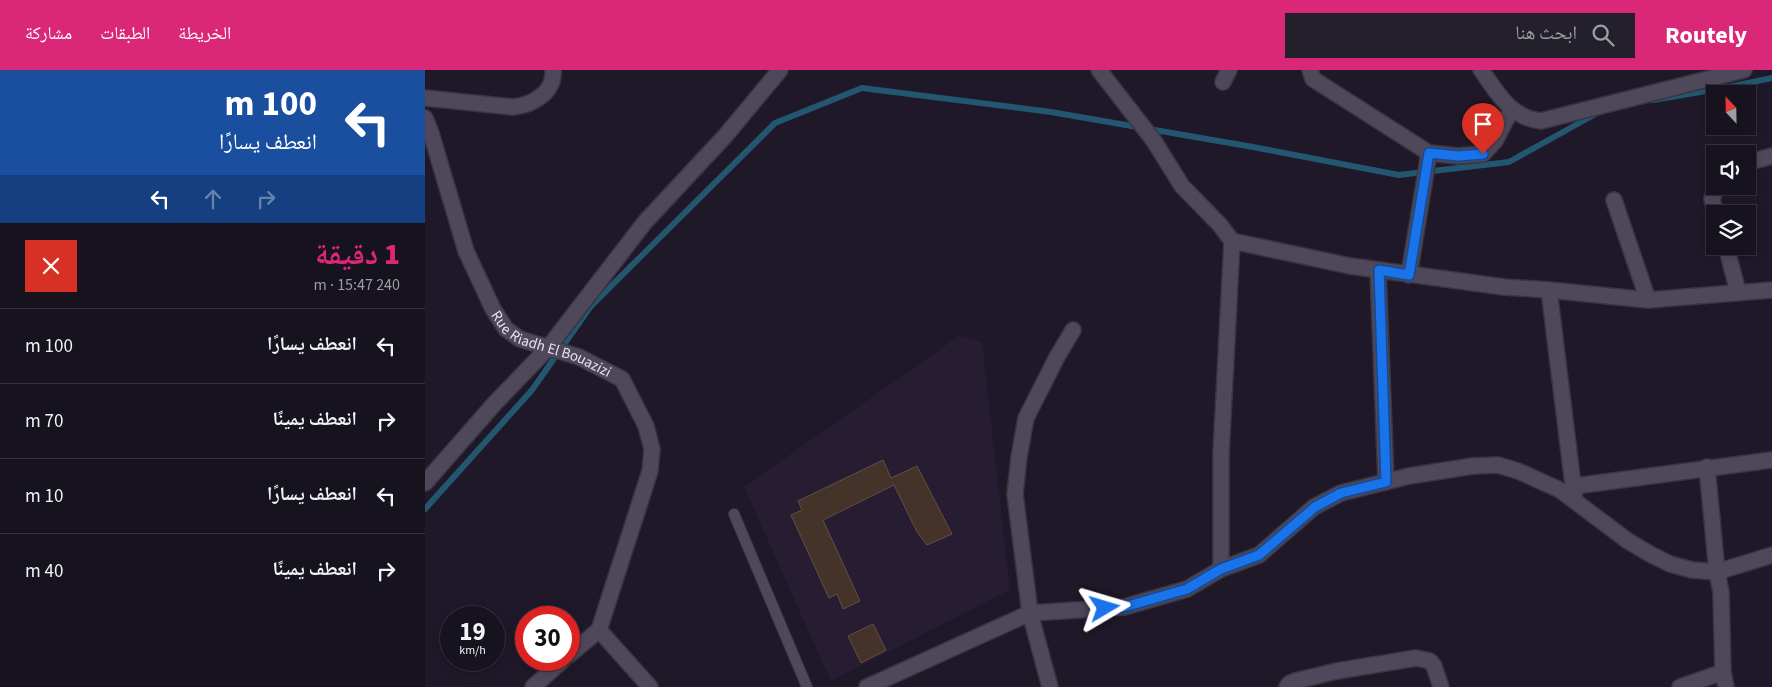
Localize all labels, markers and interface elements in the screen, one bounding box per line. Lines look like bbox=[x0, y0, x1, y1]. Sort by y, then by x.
search box bbox=[1285, 13, 1635, 58]
text: Routely bbox=[1665, 18, 1747, 53]
text: ابحث هنا bbox=[1515, 20, 1577, 47]
text: مشاركة bbox=[25, 21, 72, 46]
text: الطبقات bbox=[100, 21, 150, 46]
text: الخريطة bbox=[178, 21, 231, 46]
icon: search bbox=[1589, 21, 1617, 49]
text: 100 m bbox=[225, 79, 317, 129]
north arrow bbox=[1706, 85, 1756, 135]
map controls bbox=[1706, 85, 1756, 255]
icon: left bbox=[335, 90, 400, 155]
pin bbox=[1462, 103, 1504, 154]
icon: arrive bbox=[1469, 110, 1497, 138]
text: انعطف يسارًا bbox=[219, 126, 317, 158]
button: sound bbox=[1706, 145, 1756, 195]
icon: left bbox=[146, 185, 174, 213]
icon: ahead bbox=[199, 185, 227, 213]
icon: right bbox=[252, 185, 280, 213]
button: layers bbox=[1706, 205, 1756, 255]
text: 1 دقيقة bbox=[315, 233, 400, 276]
button: close bbox=[25, 240, 77, 292]
text: 240 m · 15:47 bbox=[313, 274, 400, 296]
street label: Rue Riadh El Bouazizi bbox=[486, 307, 615, 383]
text: انعطف يسارًا bbox=[267, 331, 357, 358]
icon: left bbox=[372, 332, 400, 360]
text: 100 m bbox=[25, 333, 73, 360]
text: انعطف يمينًا bbox=[273, 406, 357, 433]
icon: right bbox=[372, 407, 400, 435]
text: 70 m bbox=[25, 408, 63, 435]
text: انعطف يسارًا bbox=[267, 481, 357, 508]
icon: left bbox=[372, 482, 400, 510]
text: 10 m bbox=[25, 483, 63, 510]
text: انعطف يمينًا bbox=[273, 556, 357, 583]
icon: right bbox=[372, 557, 400, 585]
text: 40 m bbox=[25, 558, 63, 585]
position arrow bbox=[1078, 581, 1130, 633]
speed limit sign: 30 bbox=[515, 606, 580, 671]
text: 19 bbox=[459, 614, 486, 650]
text: km/h bbox=[459, 642, 486, 659]

